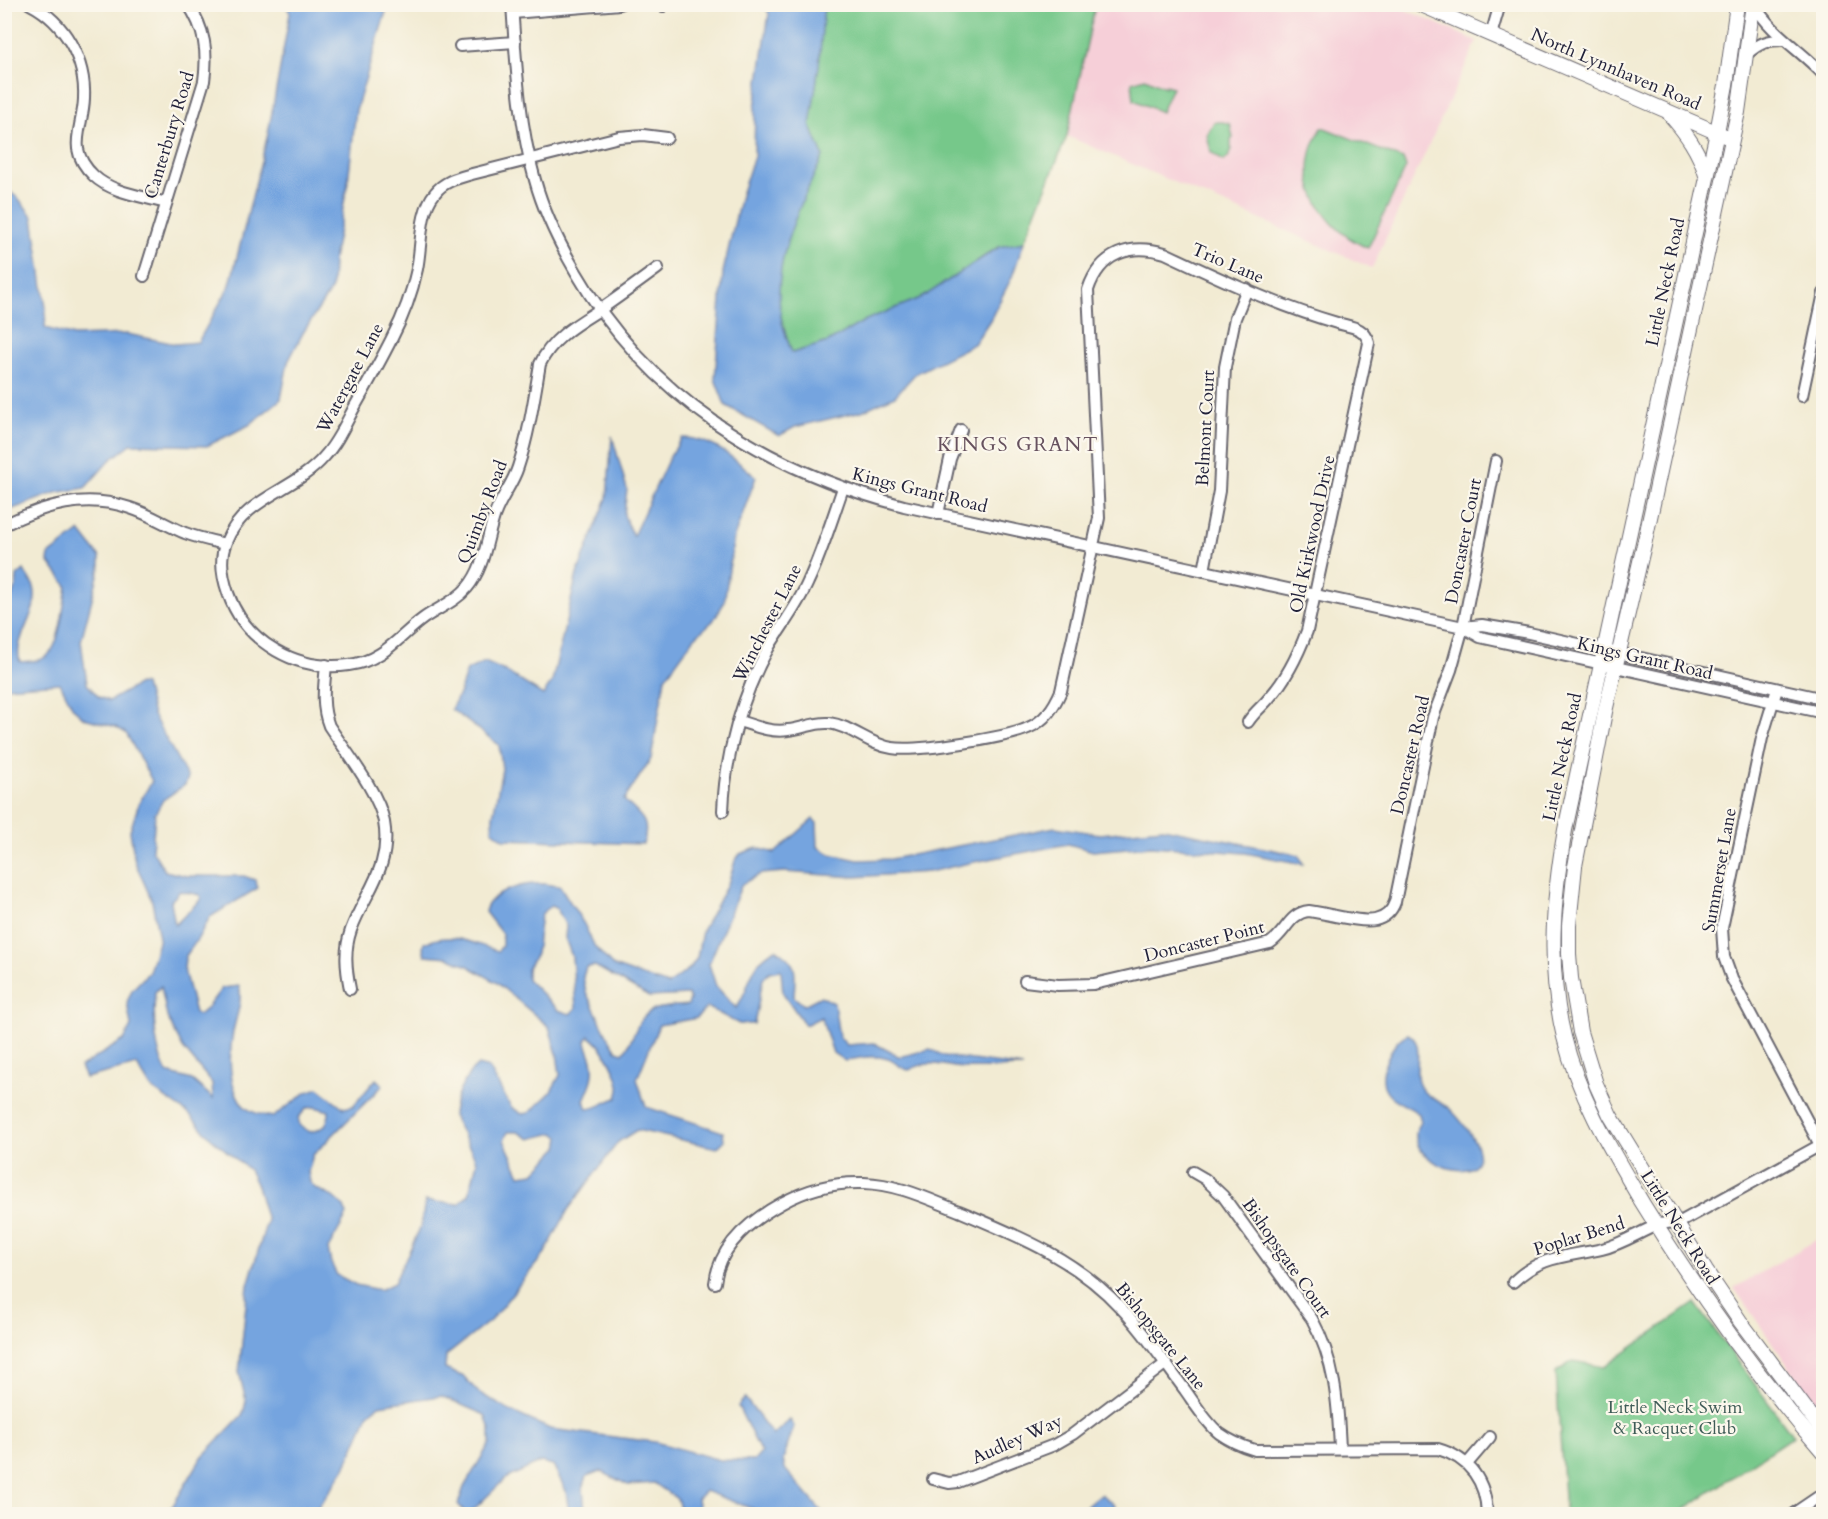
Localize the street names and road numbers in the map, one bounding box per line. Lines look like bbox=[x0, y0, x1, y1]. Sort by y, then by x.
street label: North Lynnhaven Road bbox=[1527, 22, 1705, 117]
street label: Canterbury Road bbox=[138, 68, 201, 202]
street label: Little Neck Road bbox=[1640, 215, 1691, 349]
street label: Trio Lane bbox=[1188, 237, 1268, 290]
street label: Watergate Lane bbox=[310, 319, 390, 439]
street label: Belmont Court bbox=[1190, 369, 1221, 487]
street label: Old Kirkwood Drive bbox=[1284, 453, 1341, 615]
street label: Quimby Road bbox=[451, 456, 514, 568]
street label: Kings Grant Road bbox=[850, 462, 991, 519]
street label: Doncaster Court bbox=[1439, 476, 1488, 606]
street label: Winchester Lane bbox=[726, 560, 808, 688]
street label: Kings Grant Road bbox=[1575, 631, 1716, 686]
street label: Little Neck Road bbox=[1537, 690, 1588, 824]
street label: Doncaster Road bbox=[1385, 693, 1436, 817]
street label: Summerset Lane bbox=[1696, 806, 1743, 934]
street label: Doncaster Point bbox=[1141, 914, 1267, 969]
street label: Little Neck Road bbox=[1634, 1165, 1725, 1290]
street label: Bishopsgate Court bbox=[1236, 1193, 1337, 1323]
street label: Poplar Bend bbox=[1531, 1211, 1628, 1262]
street label: Bishopsgate Lane bbox=[1109, 1277, 1212, 1396]
street label: Audley Way bbox=[968, 1408, 1067, 1471]

